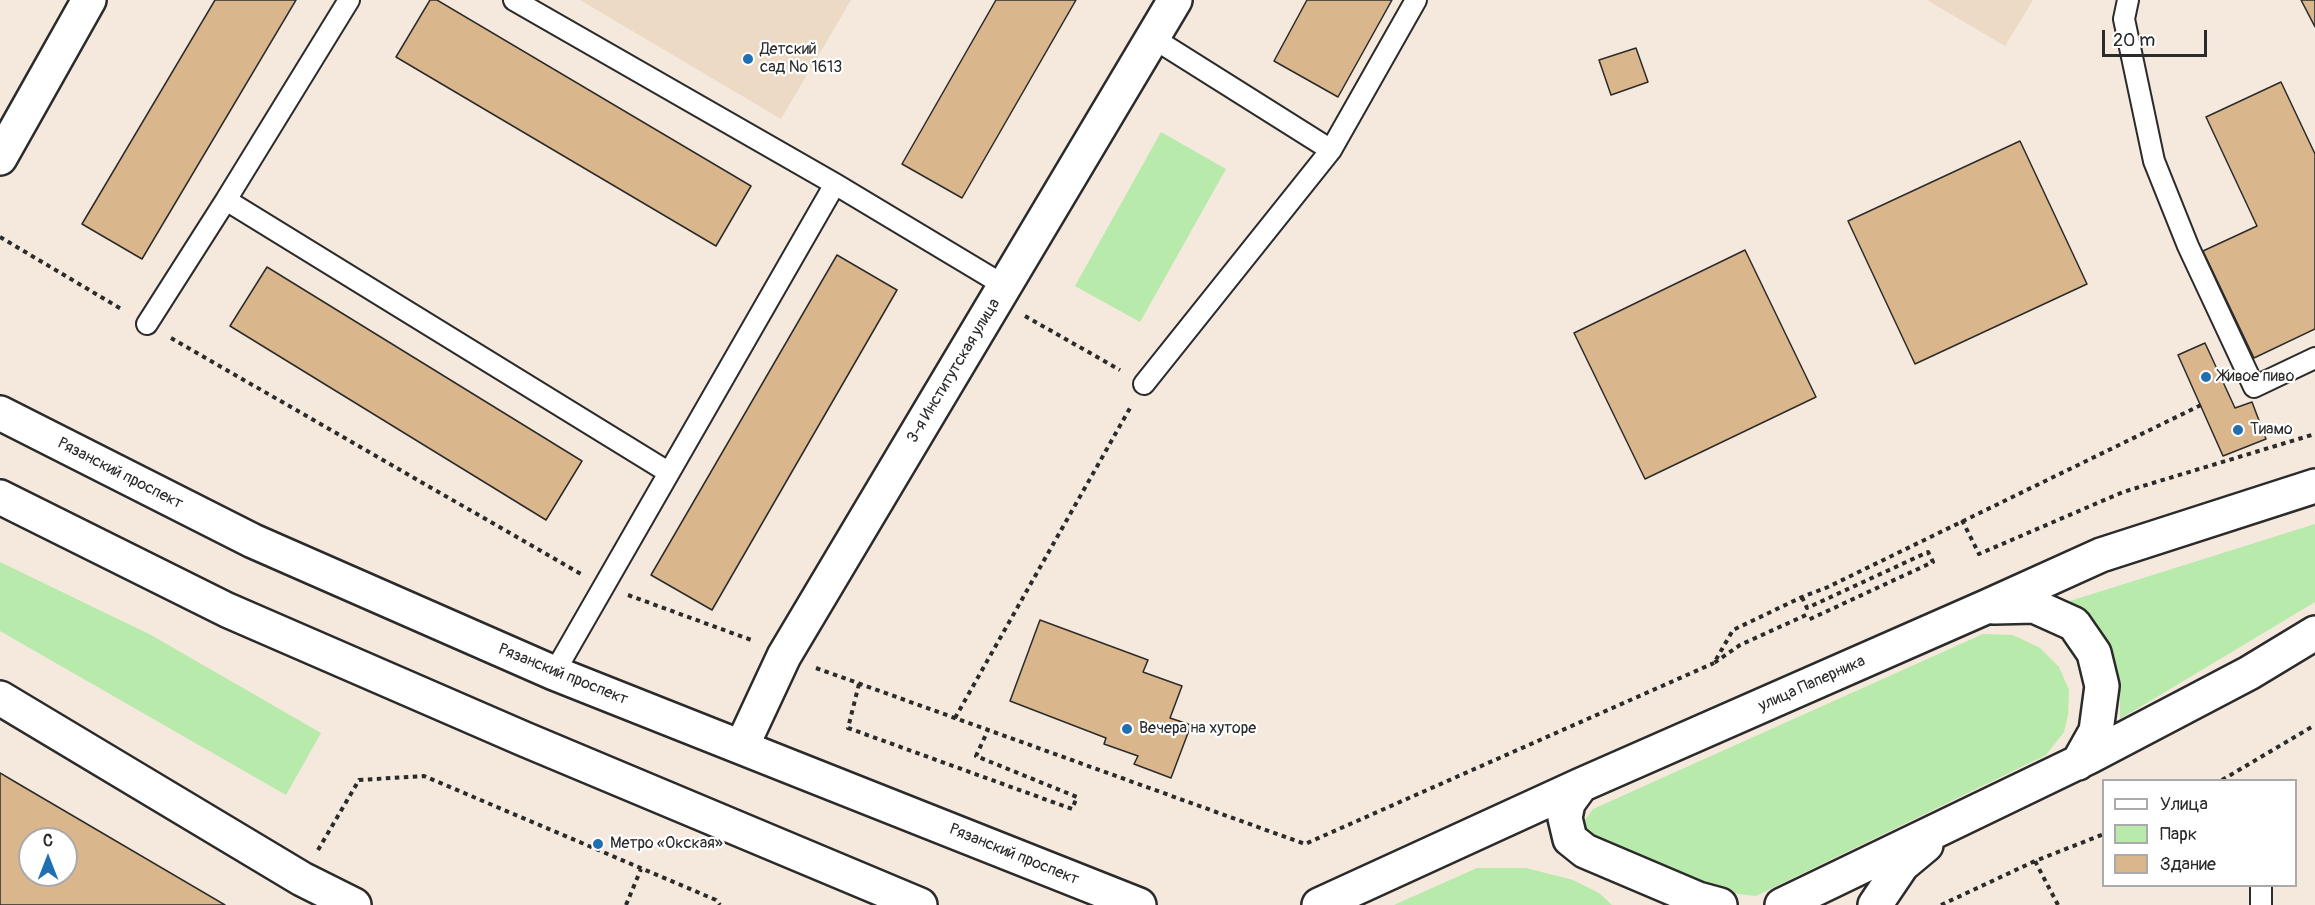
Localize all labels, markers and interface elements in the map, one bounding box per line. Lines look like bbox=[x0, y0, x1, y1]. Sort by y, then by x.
scale bar bbox=[2105, 18, 2210, 56]
text: 20 m bbox=[2113, 29, 2155, 52]
place label: Детский сад № 1613 bbox=[760, 40, 842, 78]
marker: Детский сад № 1613 bbox=[741, 52, 755, 66]
street label: 3-я Институтская улица bbox=[903, 295, 1005, 447]
place label: Живое пиво bbox=[2218, 367, 2294, 387]
marker: Живое пиво bbox=[2199, 370, 2213, 384]
place label: Тиамо bbox=[2250, 420, 2293, 440]
marker: Тиамо bbox=[2231, 423, 2245, 437]
street label: Рязанский проспект bbox=[54, 434, 186, 514]
street label: Рязанский проспект bbox=[495, 640, 631, 710]
street label: улица Паперника bbox=[1756, 652, 1868, 716]
place label: Вечера на хуторе bbox=[1139, 719, 1256, 739]
marker: Вечера на хуторе bbox=[1120, 722, 1134, 736]
legend bbox=[2102, 779, 2297, 887]
text: Улица bbox=[2160, 793, 2208, 816]
street label: Рязанский проспект bbox=[946, 820, 1082, 890]
text: Парк bbox=[2160, 823, 2197, 846]
north arrow bbox=[18, 827, 78, 887]
text: С bbox=[43, 831, 53, 851]
place label: Метро «Окская» bbox=[610, 834, 723, 854]
marker: Метро «Окская» bbox=[591, 837, 605, 851]
text: Здание bbox=[2160, 853, 2216, 876]

